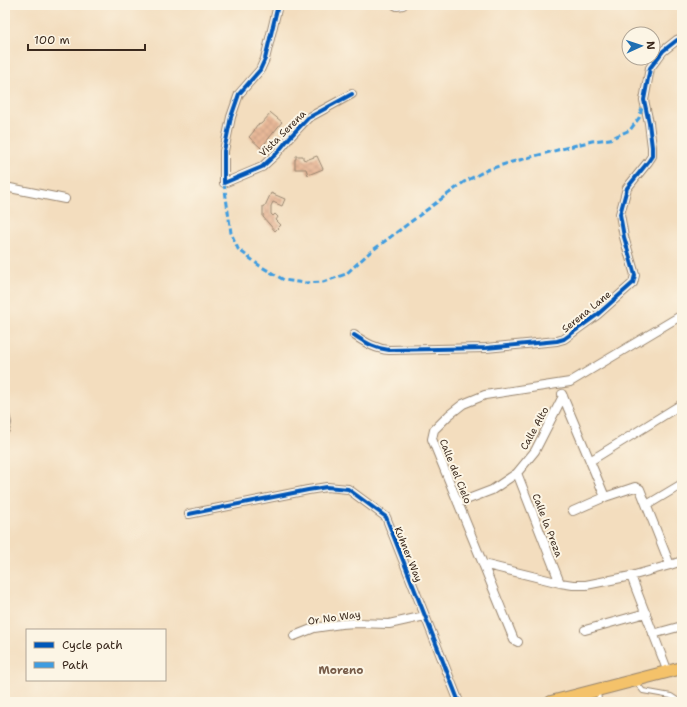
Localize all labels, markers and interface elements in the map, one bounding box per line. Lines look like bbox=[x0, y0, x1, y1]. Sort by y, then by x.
scale bar bbox=[28, 26, 145, 52]
north arrow bbox=[621, 26, 661, 66]
text: 100 m bbox=[34, 32, 70, 48]
text: N bbox=[643, 41, 658, 51]
street label: Vista Serena bbox=[256, 107, 309, 159]
street label: Serena Lane bbox=[559, 287, 614, 335]
street label: Calle Alto bbox=[517, 404, 552, 452]
street label: Calle del Cielo bbox=[437, 437, 474, 505]
street label: Calle la Preza bbox=[529, 492, 566, 560]
street label: Kuhner Way bbox=[392, 525, 426, 584]
street label: Or No Way bbox=[307, 607, 362, 628]
legend bbox=[26, 629, 166, 681]
text: Cycle path bbox=[62, 637, 123, 653]
text: Path bbox=[62, 657, 88, 673]
district label: Moreno bbox=[319, 663, 363, 678]

